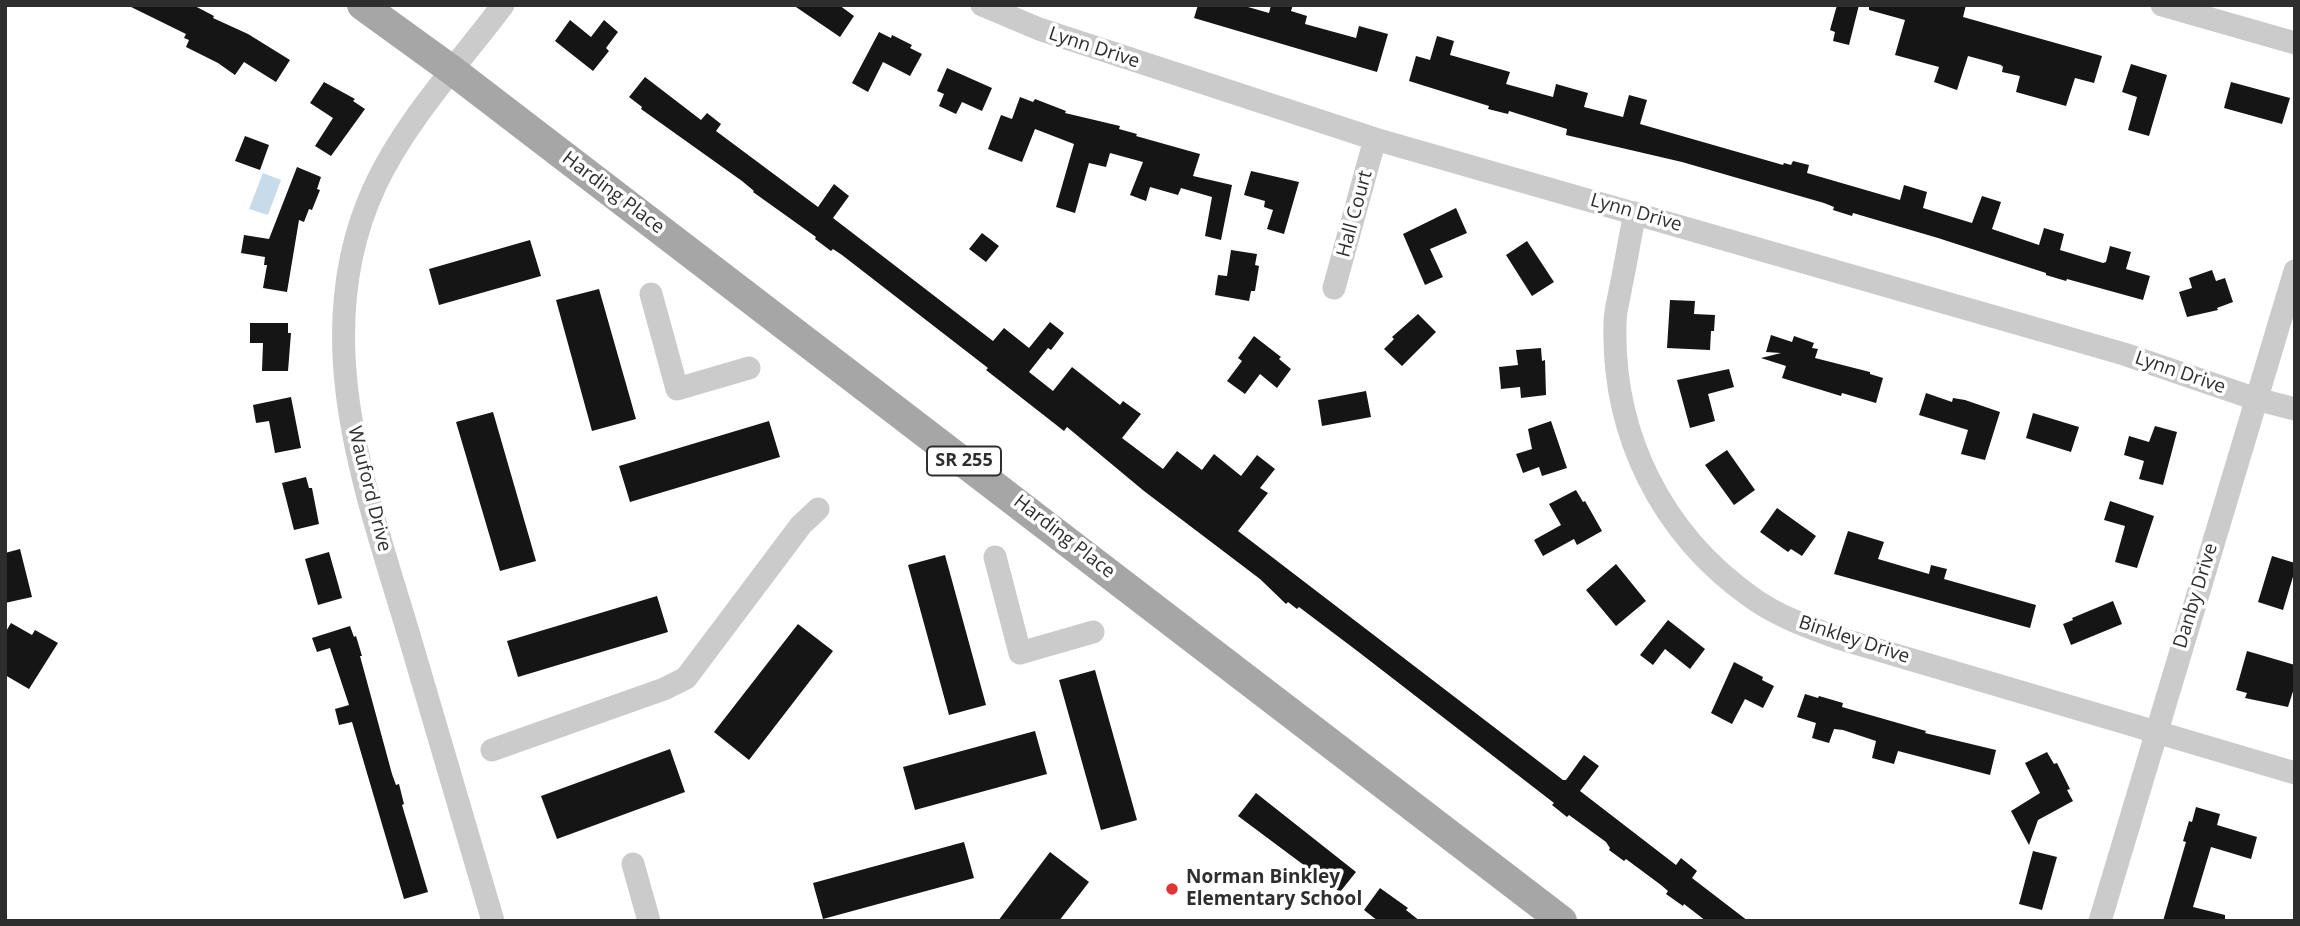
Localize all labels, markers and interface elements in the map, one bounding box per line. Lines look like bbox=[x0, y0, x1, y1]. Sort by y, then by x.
street label: Lynn Drive bbox=[1046, 23, 1142, 73]
street label: Harding Place bbox=[557, 147, 669, 239]
street label: Hall Court bbox=[1333, 168, 1377, 260]
street label: Lynn Drive bbox=[1588, 189, 1684, 237]
street label: Lynn Drive bbox=[2132, 347, 2228, 399]
street label: Wauford Drive bbox=[342, 424, 396, 554]
road number: SR 255 bbox=[927, 447, 1001, 476]
street label: Harding Place bbox=[1009, 490, 1119, 584]
street label: Danby Drive bbox=[2169, 541, 2223, 651]
street label: Binkley Drive bbox=[1796, 611, 1912, 669]
place label: Norman Binkley Elementary School bbox=[1186, 867, 1362, 911]
marker: Norman Binkley Elementary School bbox=[1164, 881, 1180, 897]

